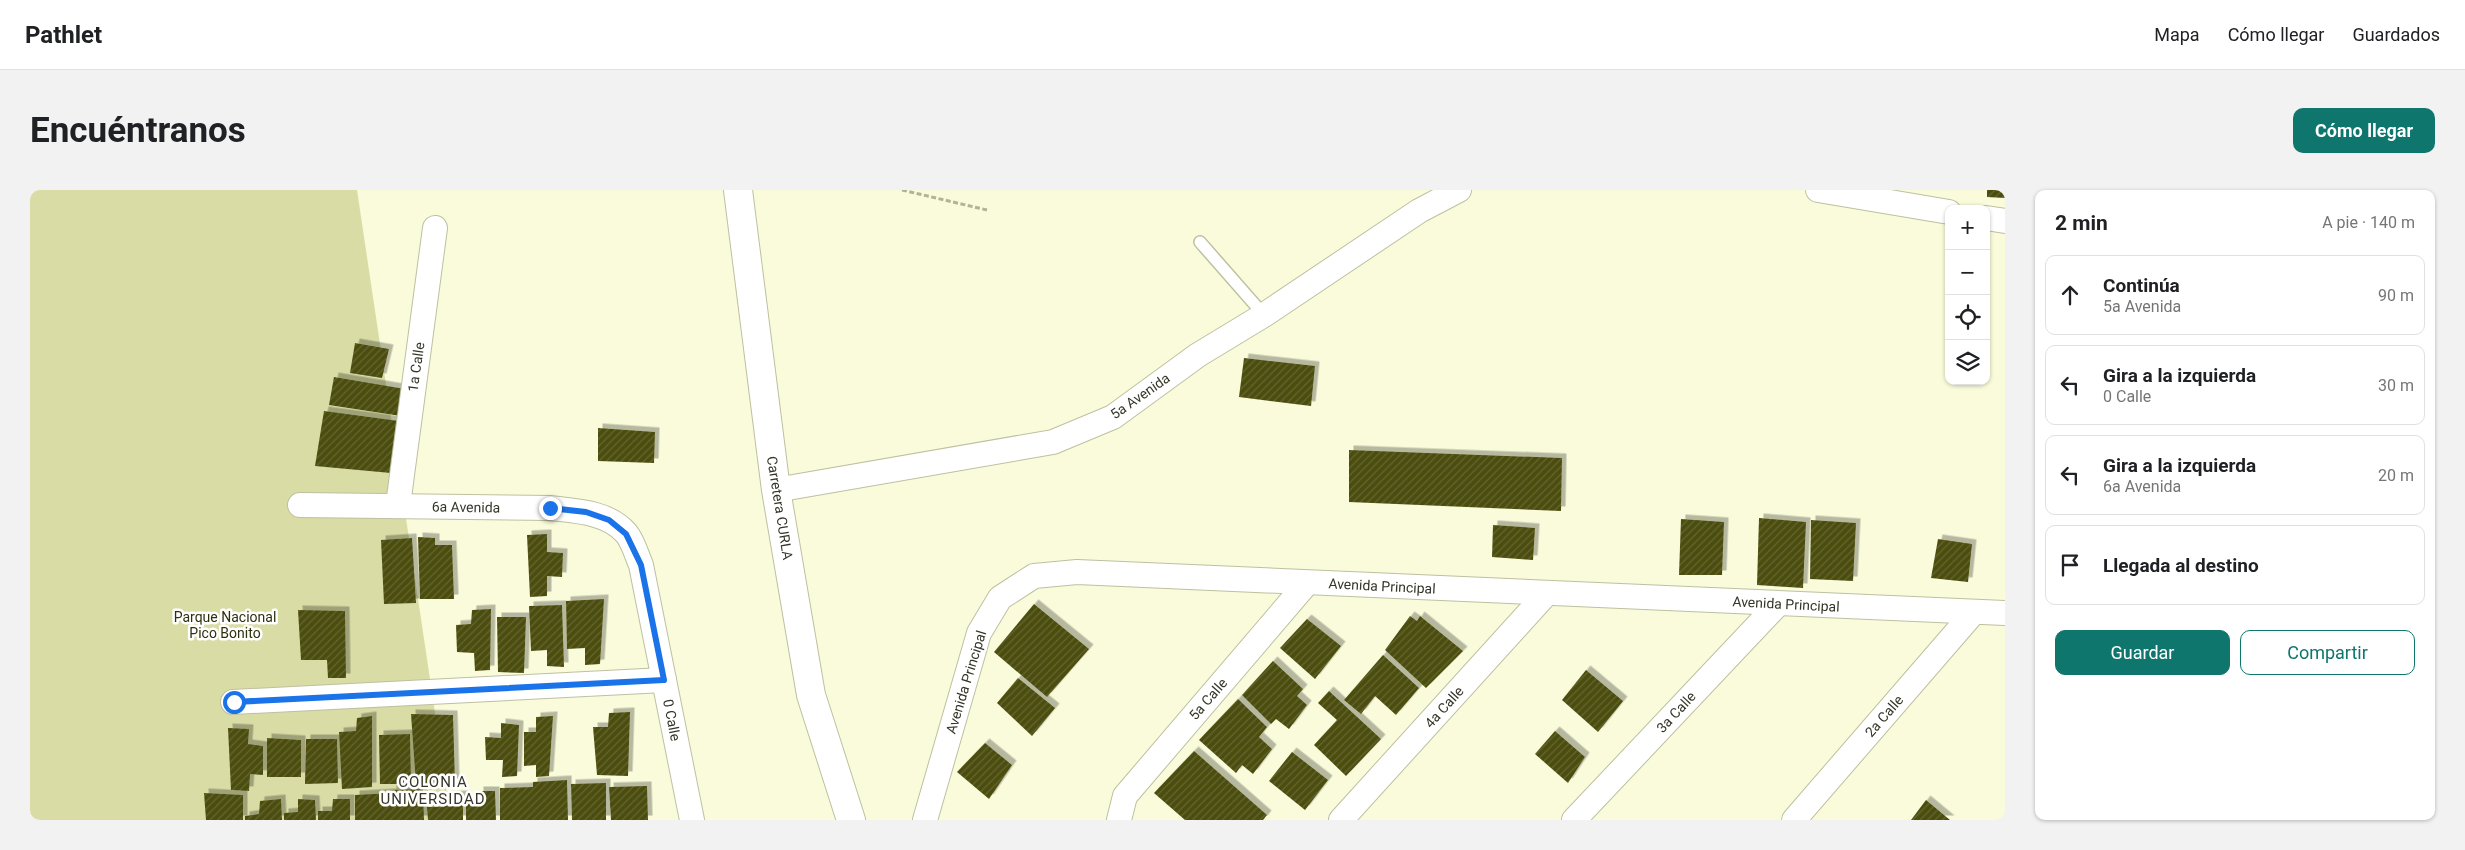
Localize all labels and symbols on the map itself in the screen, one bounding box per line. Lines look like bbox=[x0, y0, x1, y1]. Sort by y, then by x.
street label: 1a Calle bbox=[405, 341, 427, 393]
street label: 5a Avenida bbox=[1107, 370, 1173, 422]
street label: Carretera CURLA bbox=[764, 455, 796, 561]
route end bbox=[539, 497, 562, 520]
street label: 6a Avenida bbox=[432, 498, 500, 516]
street label: Avenida Principal bbox=[1328, 575, 1436, 597]
street label: Avenida Principal bbox=[1732, 593, 1840, 615]
park label: Parque Nacional Pico Bonito bbox=[174, 609, 276, 641]
street label: Avenida Principal bbox=[943, 628, 989, 736]
street label: 5a Calle bbox=[1186, 675, 1230, 723]
street label: 4a Calle bbox=[1421, 683, 1467, 731]
street label: 3a Calle bbox=[1653, 688, 1699, 736]
route start bbox=[223, 691, 246, 714]
street label: 2a Calle bbox=[1862, 692, 1906, 740]
street label: 0 Calle bbox=[660, 698, 684, 742]
district label: COLONIA UNIVERSIDAD bbox=[380, 773, 486, 808]

